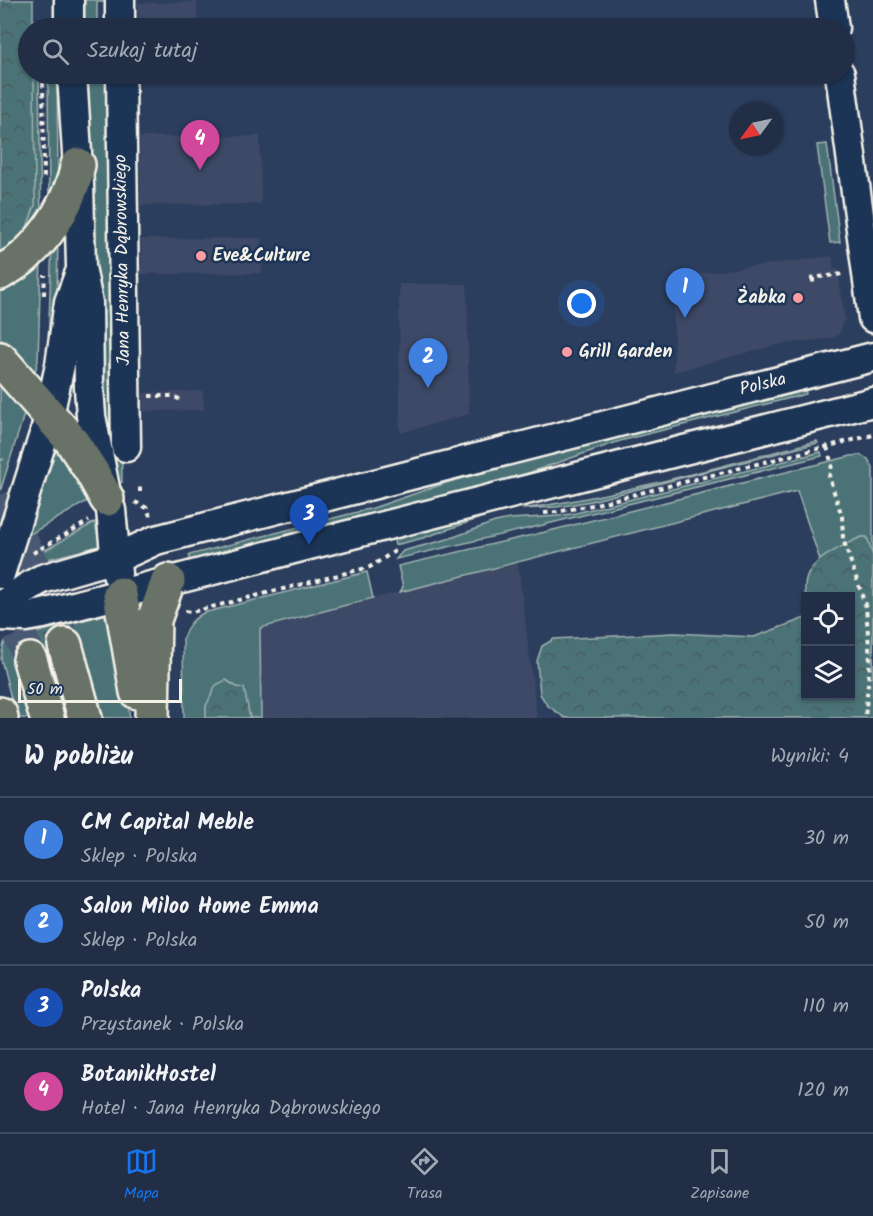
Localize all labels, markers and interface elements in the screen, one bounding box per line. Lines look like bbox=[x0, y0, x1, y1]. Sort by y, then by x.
search box bbox=[18, 18, 855, 84]
text: Szukaj tutaj bbox=[87, 34, 198, 69]
icon: search bbox=[39, 35, 72, 68]
north arrow bbox=[729, 102, 783, 156]
pin: 4 bbox=[180, 120, 220, 170]
street label: Jana Henryka Dąbrowskiego bbox=[107, 154, 139, 366]
place label: Eve&Culture bbox=[213, 242, 310, 271]
marker: Eve&Culture bbox=[194, 249, 208, 263]
pin: 1 bbox=[666, 268, 704, 318]
place label: Żabka bbox=[737, 284, 786, 313]
your location bbox=[567, 289, 596, 318]
marker: Żabka bbox=[791, 291, 805, 305]
pin: 2 bbox=[408, 338, 448, 388]
place label: Grill Garden bbox=[579, 338, 672, 367]
marker: Grill Garden bbox=[560, 345, 574, 359]
street label: Polska bbox=[737, 365, 789, 405]
pin: 3 bbox=[290, 496, 328, 545]
map controls bbox=[801, 592, 855, 700]
button: locate bbox=[801, 592, 855, 646]
button: layers bbox=[801, 646, 855, 700]
scale bar bbox=[18, 676, 182, 704]
text: 50 m bbox=[27, 677, 63, 702]
text: W pobliżu bbox=[24, 736, 133, 778]
text: Wyniki: 4 bbox=[770, 741, 849, 773]
text: CM Capital Meble bbox=[81, 806, 254, 841]
text: 1 bbox=[40, 823, 47, 855]
text: 30 m bbox=[804, 823, 849, 855]
text: Sklep · Polska bbox=[81, 841, 197, 873]
text: Salon Miloo Home Emma bbox=[81, 890, 319, 925]
text: 2 bbox=[38, 907, 49, 939]
text: 50 m bbox=[804, 907, 849, 939]
text: Sklep · Polska bbox=[81, 925, 197, 957]
text: Polska bbox=[81, 974, 141, 1009]
text: 3 bbox=[38, 991, 49, 1023]
text: 110 m bbox=[803, 991, 849, 1023]
text: Przystanek · Polska bbox=[81, 1009, 244, 1041]
text: BotanikHostel bbox=[81, 1058, 216, 1093]
text: 4 bbox=[38, 1075, 49, 1107]
text: 120 m bbox=[797, 1075, 849, 1107]
text: Hotel · Jana Henryka Dąbrowskiego bbox=[81, 1093, 381, 1125]
tab: Mapa bbox=[124, 1145, 159, 1206]
tab: Trasa bbox=[407, 1145, 443, 1206]
tab: Zapisane bbox=[690, 1145, 749, 1206]

